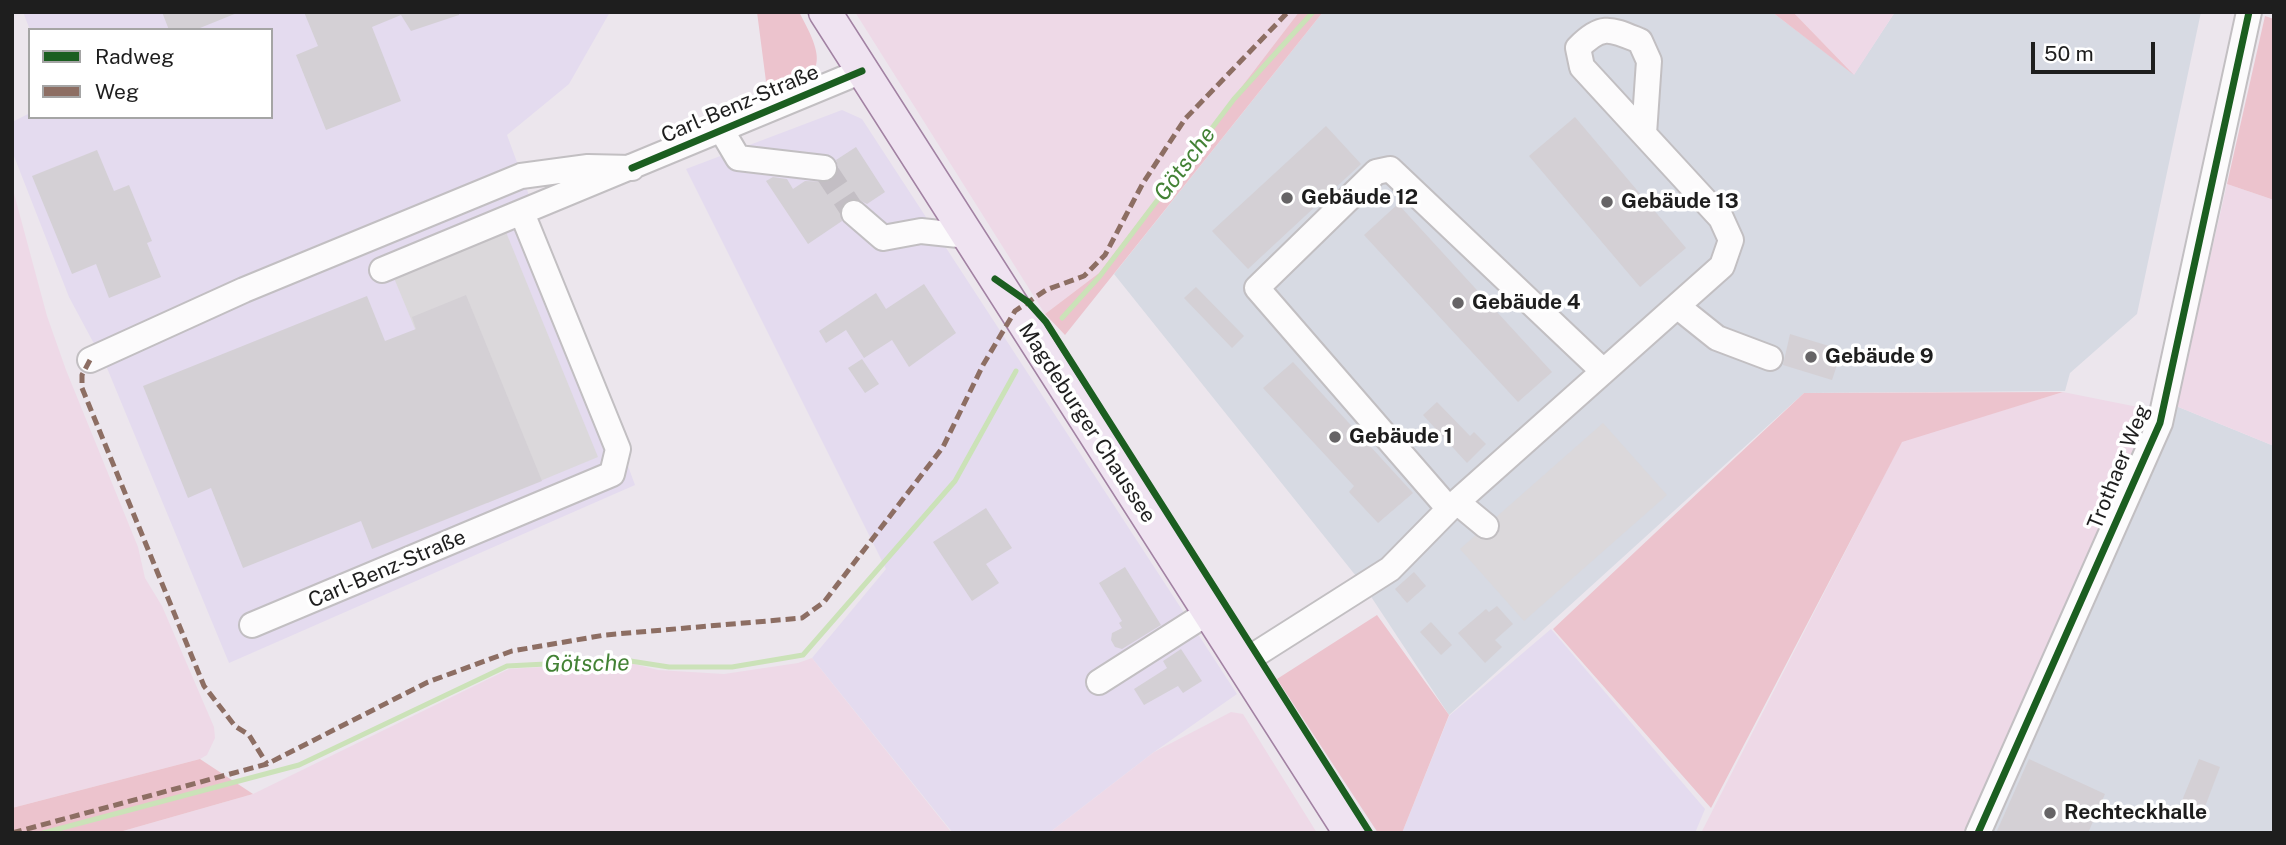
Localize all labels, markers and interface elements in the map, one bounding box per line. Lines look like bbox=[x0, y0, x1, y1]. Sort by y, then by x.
legend bbox=[28, 28, 273, 119]
scale bar bbox=[2034, 28, 2158, 72]
text: 50 m bbox=[2044, 41, 2094, 66]
text: Radweg bbox=[95, 44, 174, 69]
street label: Carl-Benz-Straße bbox=[657, 59, 823, 149]
text: Weg bbox=[95, 79, 139, 104]
water label: Götsche bbox=[1148, 122, 1222, 206]
place label: Gebäude 12 bbox=[1301, 185, 1418, 211]
place label: Gebäude 13 bbox=[1621, 189, 1739, 215]
marker: Gebäude 12 bbox=[1279, 190, 1295, 206]
marker: Gebäude 13 bbox=[1599, 194, 1615, 210]
place label: Gebäude 4 bbox=[1472, 290, 1581, 316]
marker: Gebäude 4 bbox=[1450, 295, 1466, 311]
street label: Magdeburger Chaussee bbox=[1013, 318, 1161, 528]
place label: Gebäude 9 bbox=[1825, 344, 1934, 370]
marker: Gebäude 9 bbox=[1803, 349, 1819, 365]
street label: Trothaer Weg bbox=[2083, 401, 2155, 533]
place label: Gebäude 1 bbox=[1349, 424, 1453, 450]
marker: Gebäude 1 bbox=[1327, 429, 1343, 445]
street label: Carl-Benz-Straße bbox=[304, 524, 470, 614]
water label: Götsche bbox=[544, 649, 630, 679]
place label: Rechteckhalle bbox=[2064, 800, 2207, 826]
marker: Rechteckhalle bbox=[2042, 805, 2058, 821]

